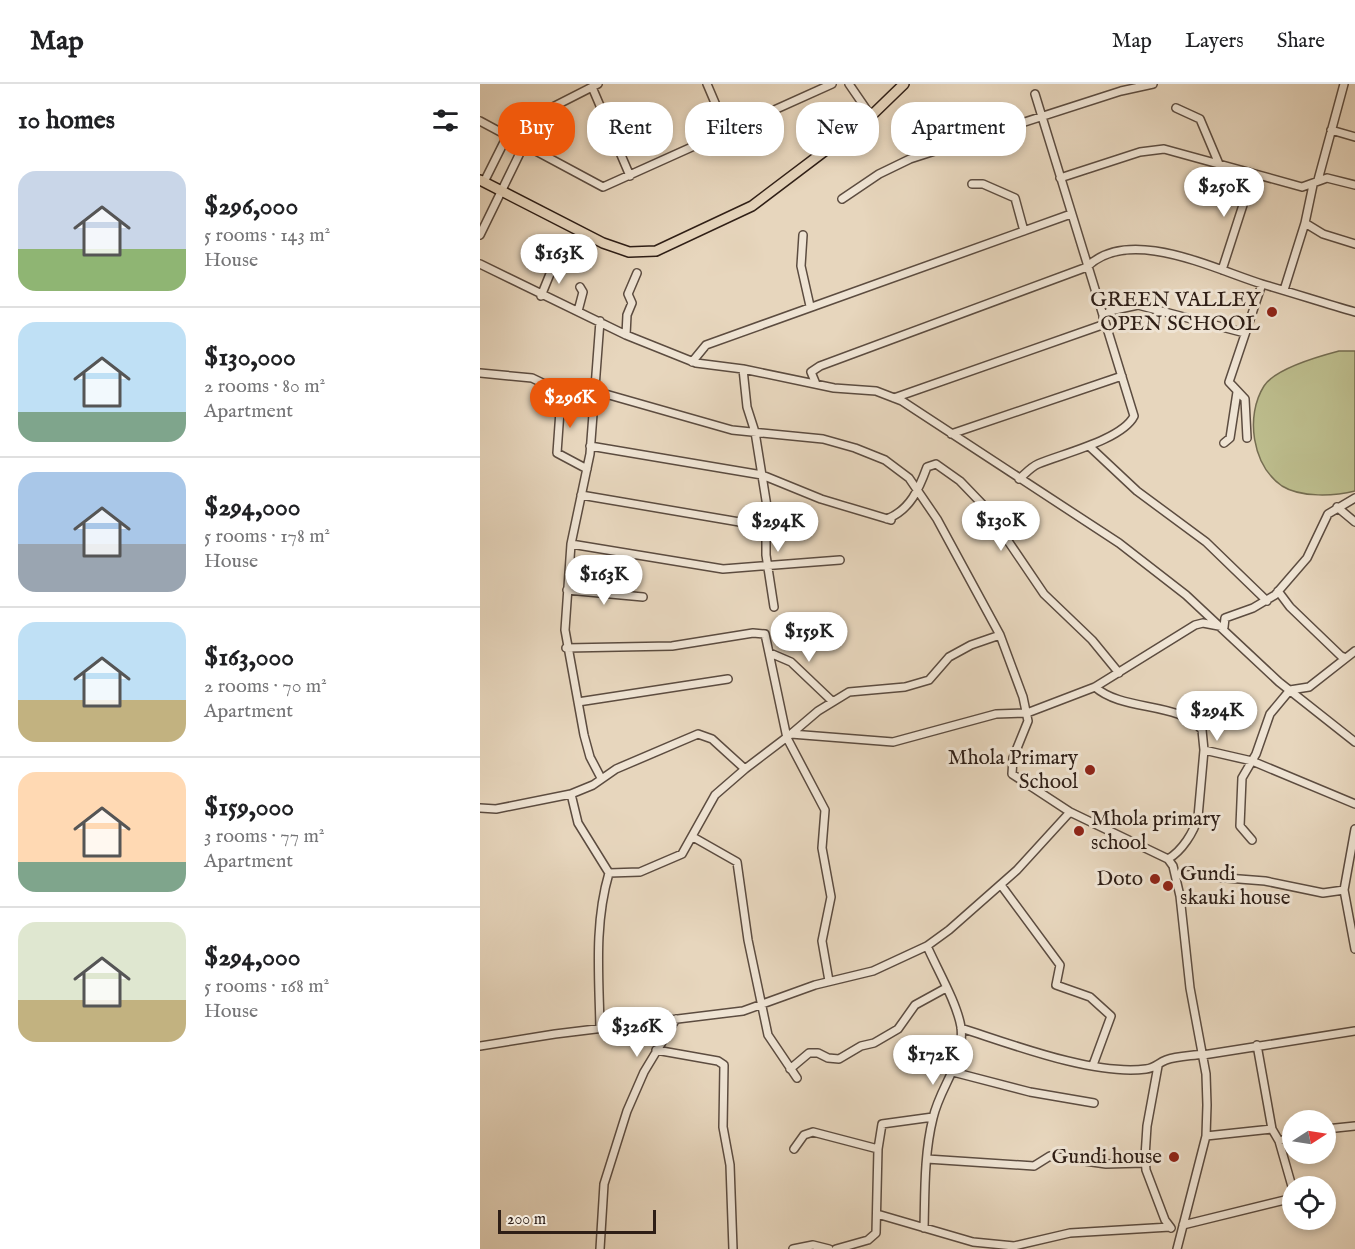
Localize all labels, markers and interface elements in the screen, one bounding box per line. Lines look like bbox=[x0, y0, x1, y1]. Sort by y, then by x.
text: Map bbox=[30, 24, 84, 59]
text: Map bbox=[1112, 28, 1152, 55]
text: Layers bbox=[1185, 28, 1244, 55]
text: Share bbox=[1277, 28, 1325, 55]
chip: Buy bbox=[498, 102, 575, 156]
chip: Rent bbox=[587, 102, 673, 156]
chip: Filters bbox=[685, 102, 784, 156]
chip: New bbox=[796, 102, 879, 156]
chip: Apartment bbox=[891, 102, 1026, 156]
text: 10 homes bbox=[18, 104, 115, 137]
icon: filters bbox=[429, 104, 462, 137]
pin: $250K bbox=[1182, 167, 1266, 218]
text: $250K bbox=[1198, 174, 1250, 199]
text: $296,000 bbox=[204, 190, 298, 223]
icon: home bbox=[66, 195, 138, 267]
text: 5 rooms · 143 m² bbox=[204, 223, 330, 248]
pin: $163K bbox=[517, 234, 601, 285]
text: $163K bbox=[535, 241, 583, 266]
text: House bbox=[204, 248, 258, 273]
place label: GREEN VALLEY OPEN SCHOOL bbox=[1090, 287, 1262, 338]
marker: GREEN VALLEY OPEN SCHOOL bbox=[1265, 305, 1279, 319]
text: $130,000 bbox=[204, 341, 296, 374]
icon: home bbox=[66, 346, 138, 418]
text: 2 rooms · 80 m² bbox=[204, 374, 325, 399]
pin: $296K bbox=[528, 378, 612, 429]
text: $296K bbox=[544, 385, 596, 410]
text: Apartment bbox=[204, 399, 293, 424]
text: $294,000 bbox=[204, 491, 300, 524]
icon: home bbox=[66, 496, 138, 568]
pin: $130K bbox=[959, 501, 1043, 552]
pin: $294K bbox=[736, 502, 820, 553]
text: $130K bbox=[976, 508, 1026, 533]
text: $294K bbox=[751, 509, 805, 534]
text: 5 rooms · 178 m² bbox=[204, 524, 330, 549]
text: House bbox=[204, 549, 258, 574]
pin: $163K bbox=[562, 555, 646, 606]
text: $163K bbox=[580, 562, 628, 587]
pin: $159K bbox=[767, 612, 851, 663]
text: $159K bbox=[785, 619, 833, 644]
text: $163,000 bbox=[204, 641, 294, 674]
icon: home bbox=[66, 646, 138, 718]
text: 2 rooms · 70 m² bbox=[204, 674, 327, 699]
pin: $294K bbox=[1175, 691, 1259, 742]
text: $294K bbox=[1190, 698, 1244, 723]
text: Apartment bbox=[204, 699, 293, 724]
place label: Mhola Primary School bbox=[948, 745, 1079, 796]
marker: Mhola Primary School bbox=[1083, 763, 1097, 777]
text: $159,000 bbox=[204, 791, 294, 824]
icon: home bbox=[66, 796, 138, 868]
place label: Mhola primary school bbox=[1091, 806, 1221, 857]
text: 3 rooms · 77 m² bbox=[204, 824, 324, 849]
marker: Mhola primary school bbox=[1072, 824, 1086, 838]
text: Apartment bbox=[204, 849, 293, 874]
place label: Gundi skauki house bbox=[1180, 861, 1291, 912]
place label: Doto bbox=[1096, 866, 1143, 893]
marker: Doto bbox=[1148, 872, 1162, 886]
marker: Gundi skauki house bbox=[1161, 879, 1175, 893]
text: $294,000 bbox=[204, 941, 300, 974]
icon: home bbox=[66, 946, 138, 1018]
text: 5 rooms · 168 m² bbox=[204, 974, 329, 999]
text: House bbox=[204, 999, 258, 1024]
pin: $326K bbox=[595, 1007, 679, 1058]
text: $326K bbox=[612, 1014, 662, 1039]
pin: $172K bbox=[891, 1035, 975, 1086]
text: $172K bbox=[907, 1042, 959, 1067]
north arrow bbox=[1282, 1110, 1336, 1164]
map controls bbox=[1282, 1110, 1336, 1230]
place label: Gundi house bbox=[1052, 1144, 1162, 1171]
marker: Gundi house bbox=[1167, 1150, 1181, 1164]
button: locate bbox=[1282, 1176, 1336, 1230]
scale bar bbox=[498, 1207, 656, 1234]
text: 200 m bbox=[507, 1210, 546, 1230]

